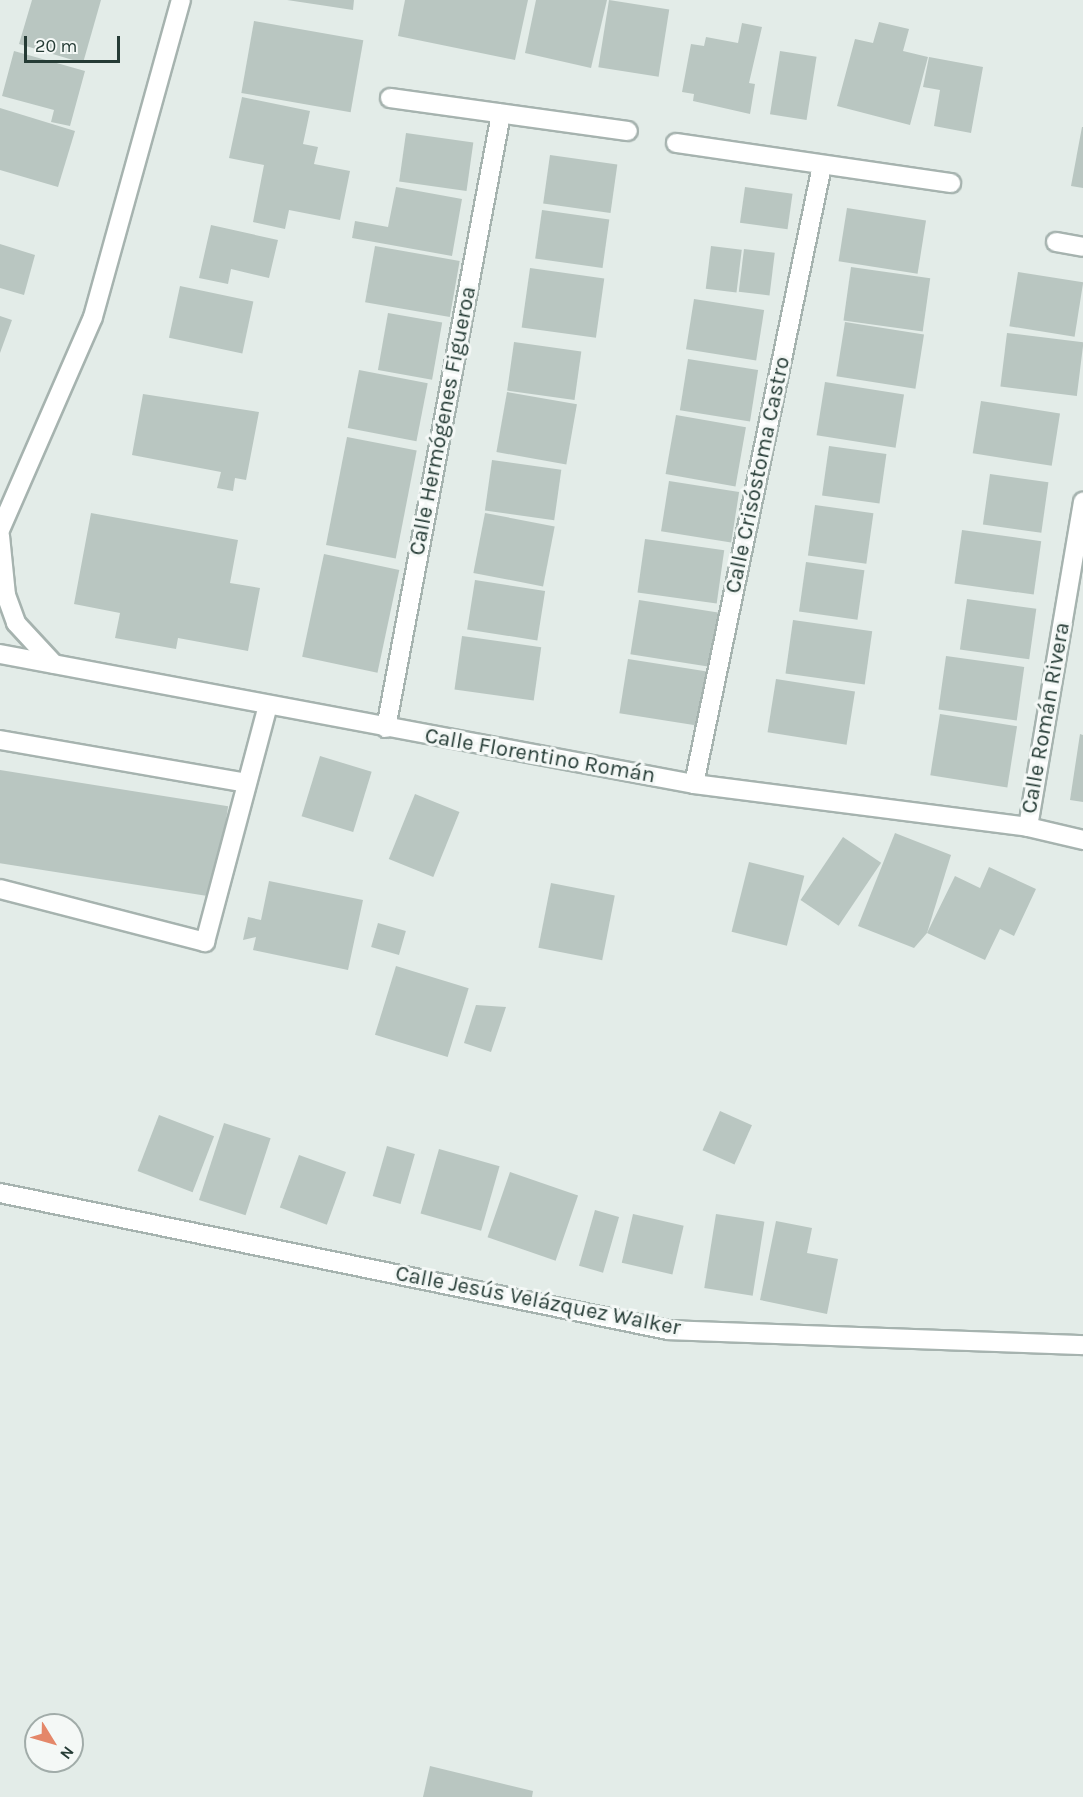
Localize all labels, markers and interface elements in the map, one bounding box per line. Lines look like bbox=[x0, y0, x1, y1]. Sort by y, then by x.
scale bar bbox=[27, 24, 123, 62]
text: 20 m bbox=[35, 35, 77, 57]
street label: Calle Hermógenes Figueroa bbox=[404, 284, 482, 558]
street label: Calle Crisóstoma Castro bbox=[720, 354, 796, 596]
street label: Calle Román Rivera bbox=[1016, 620, 1076, 816]
street label: Calle Florentino Román bbox=[423, 723, 657, 789]
street label: Calle Jesús Velázquez Walker bbox=[393, 1260, 683, 1342]
north arrow bbox=[24, 1713, 84, 1773]
text: N bbox=[56, 1743, 78, 1763]

